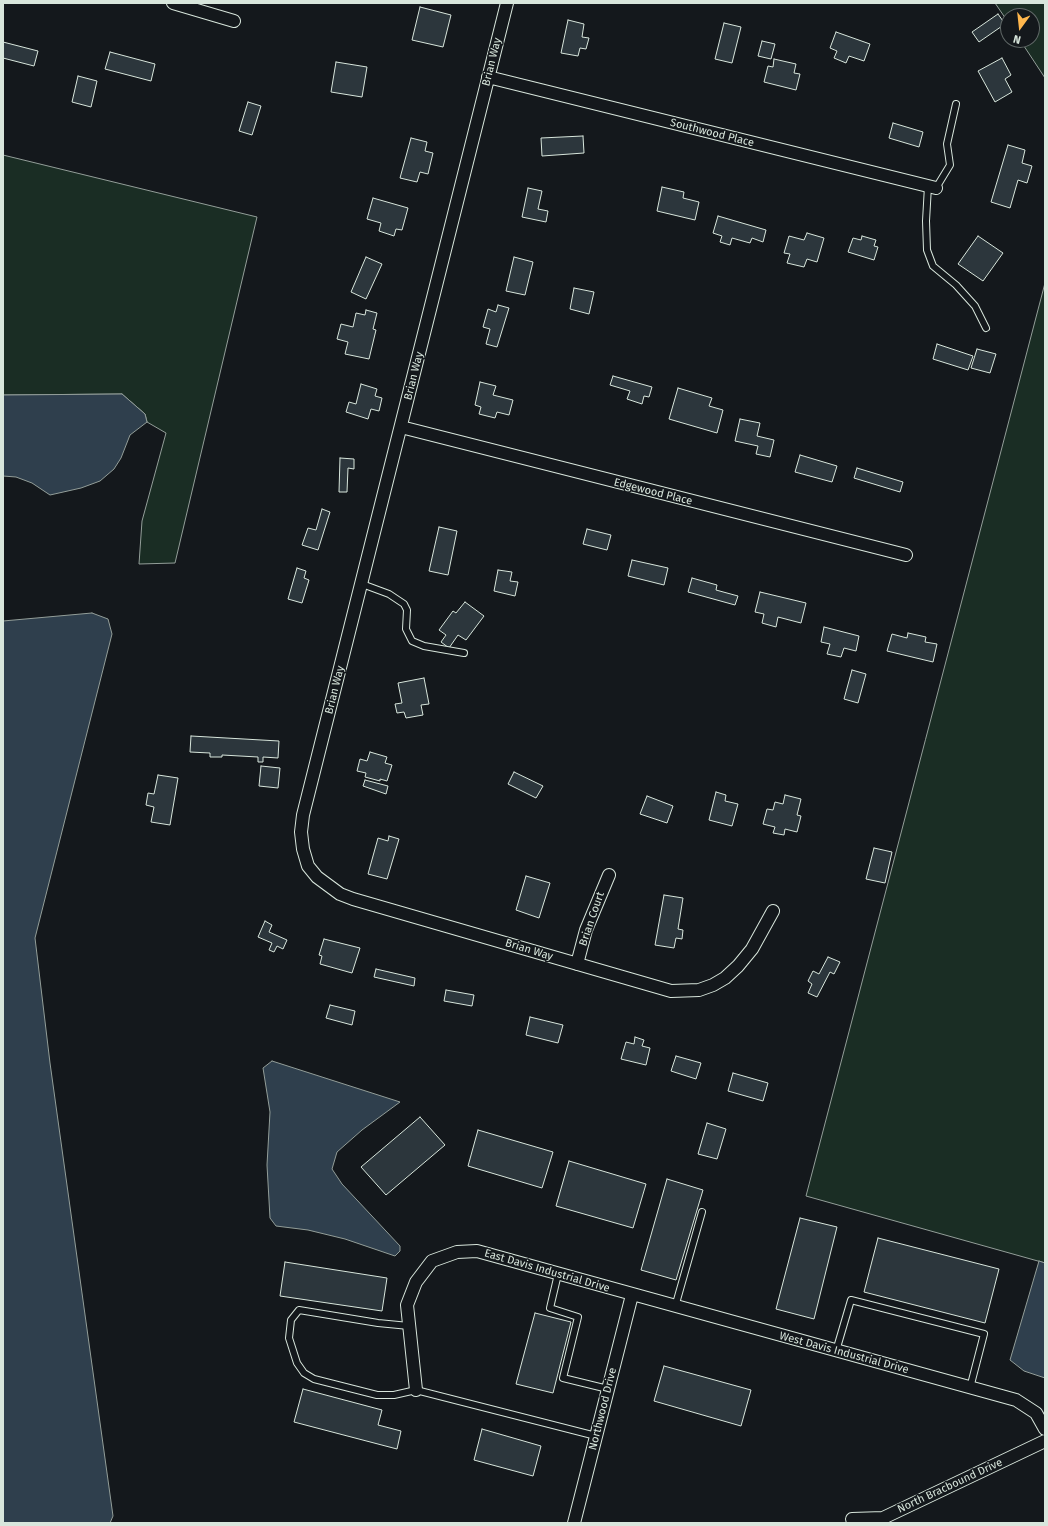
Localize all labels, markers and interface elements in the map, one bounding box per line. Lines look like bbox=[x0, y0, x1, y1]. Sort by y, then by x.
north arrow bbox=[1000, 8, 1040, 48]
text: N bbox=[1012, 32, 1022, 46]
street label: Brian Way bbox=[480, 36, 504, 88]
street label: Southwood Place bbox=[669, 116, 755, 150]
street label: Brian Way bbox=[402, 350, 426, 402]
street label: Edgewood Place bbox=[612, 476, 694, 508]
street label: Brian Way bbox=[323, 664, 347, 716]
street label: Brian Court bbox=[577, 890, 607, 948]
street label: Brian Way bbox=[503, 936, 555, 964]
street label: East Davis Industrial Drive bbox=[483, 1247, 611, 1295]
street label: West Davis Industrial Drive bbox=[778, 1329, 910, 1377]
street label: Northwood Drive bbox=[586, 1366, 620, 1452]
street label: North Bracbound Drive bbox=[895, 1456, 1005, 1516]

